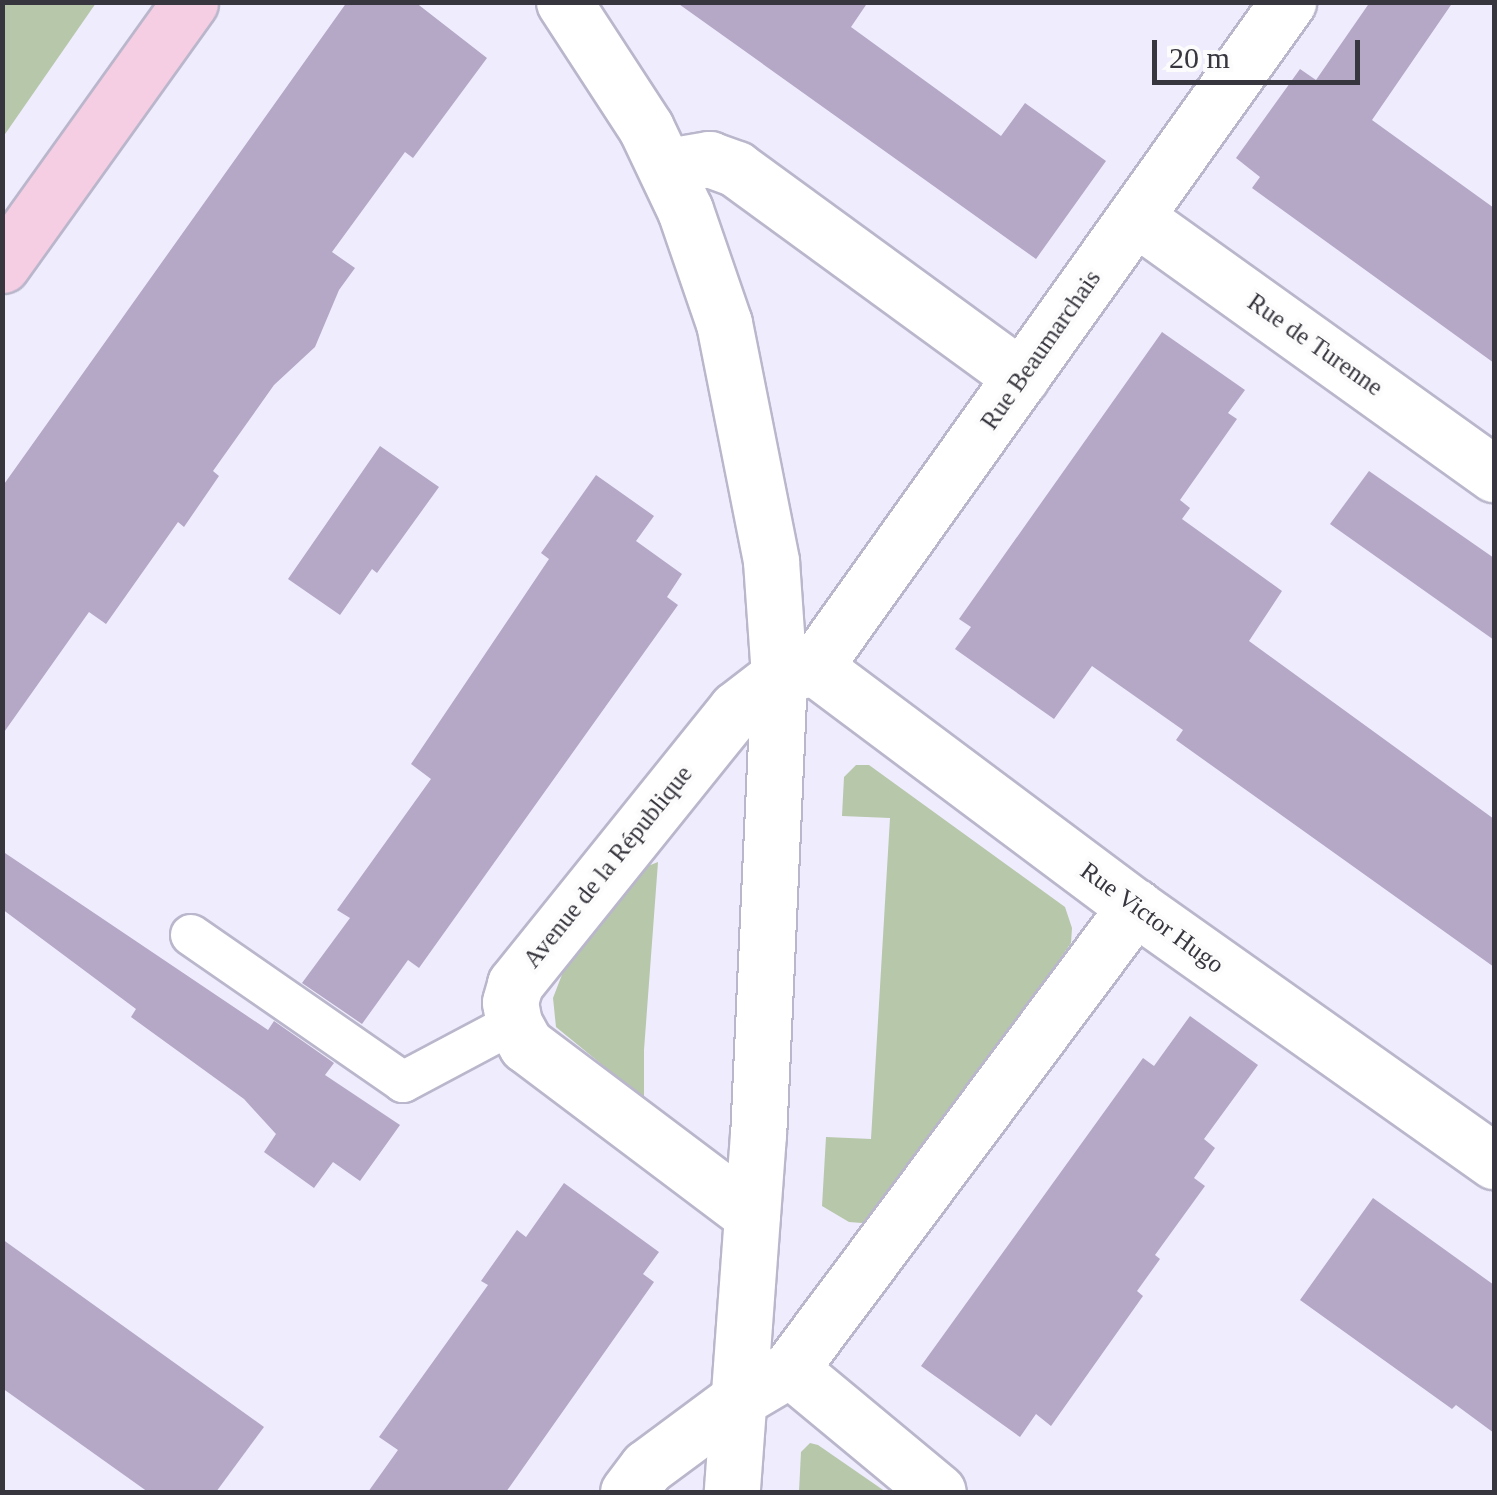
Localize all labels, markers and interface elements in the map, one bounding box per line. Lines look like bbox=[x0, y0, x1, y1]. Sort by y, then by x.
scale bar bbox=[1157, 20, 1364, 82]
text: 20 m bbox=[1169, 41, 1230, 74]
street label: Rue Beaumarchais bbox=[975, 264, 1107, 436]
street label: Rue de Turenne bbox=[1241, 287, 1389, 403]
street label: Avenue de la République bbox=[517, 760, 699, 974]
street label: Rue Victor Hugo bbox=[1074, 856, 1230, 980]

